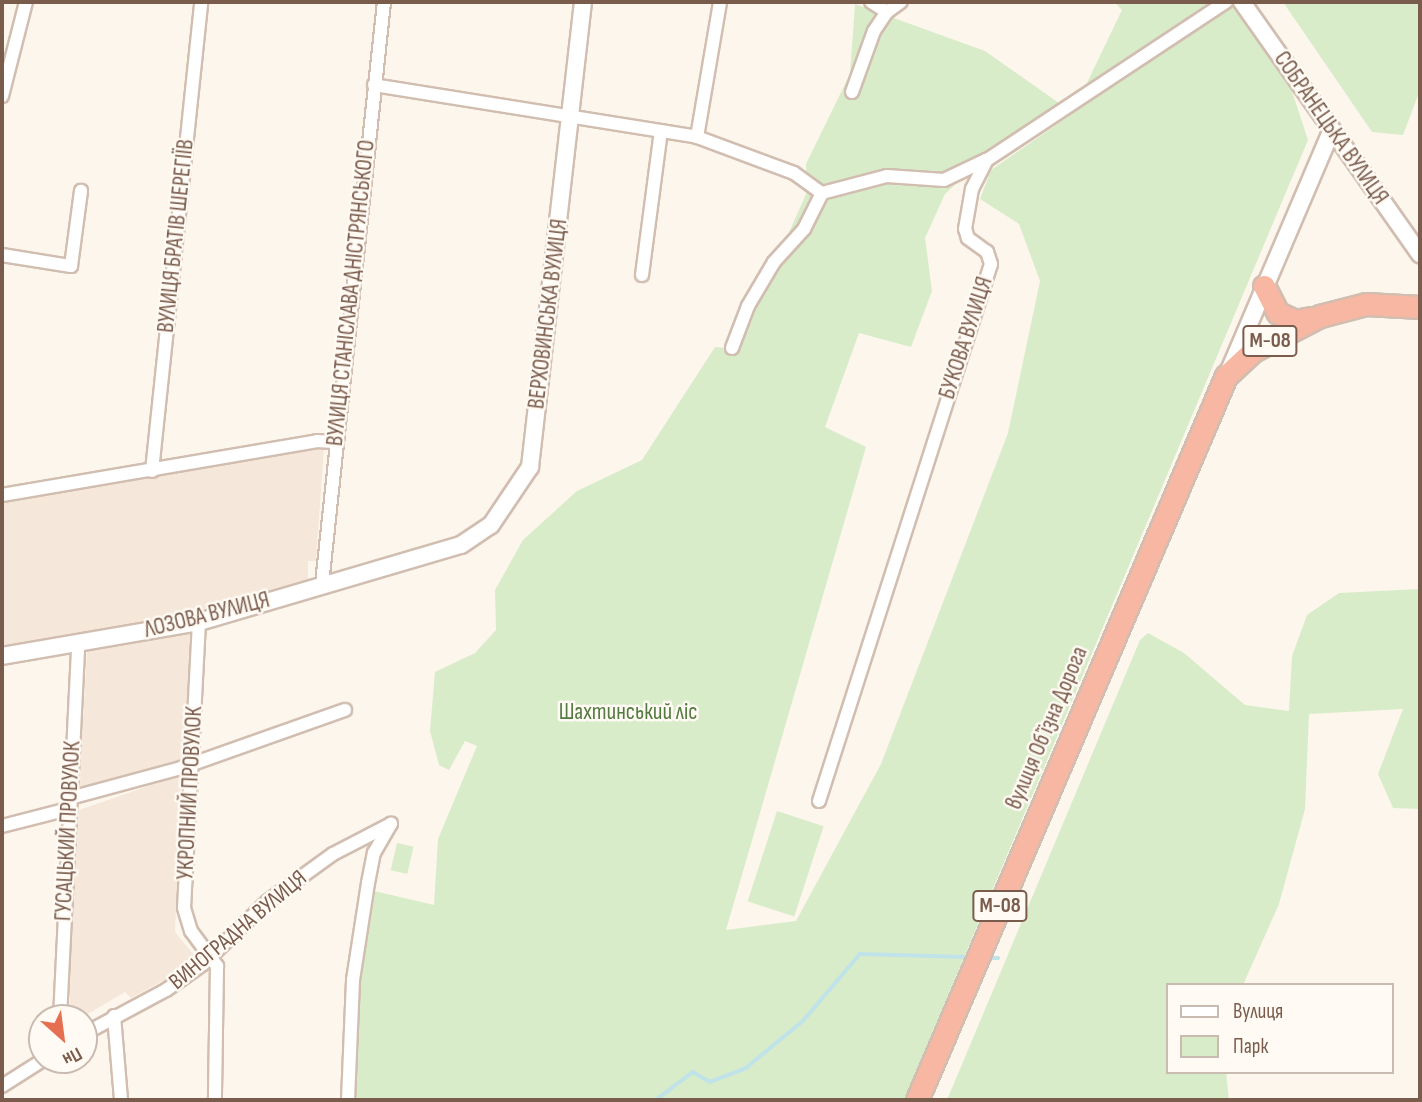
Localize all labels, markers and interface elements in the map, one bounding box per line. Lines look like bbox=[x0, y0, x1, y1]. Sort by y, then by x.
street label: СОБРАНЕЦЬКА ВУЛИЦЯ bbox=[1268, 46, 1394, 210]
street label: ВУЛИЦЯ БРАТІВ ШЕРЕГІЇВ bbox=[152, 138, 200, 334]
street label: ВУЛИЦЯ СТАНІСЛАВА ДНІСТРЯНСЬКОГО bbox=[321, 139, 381, 447]
street label: ВЕРХОВИНСЬКА ВУЛИЦЯ bbox=[523, 217, 573, 411]
street label: БУКОВА ВУЛИЦЯ bbox=[933, 273, 999, 403]
road number: М-08 bbox=[1242, 324, 1298, 358]
street label: ЛОЗОВА ВУЛИЦЯ bbox=[141, 586, 273, 644]
street label: вулиця Обʼїзна Дорога bbox=[1000, 642, 1094, 814]
park label: Шахтинський ліс bbox=[559, 698, 697, 726]
street label: УКРОПНИЙ ПРОВУЛОК bbox=[172, 705, 208, 881]
street label: ГУСАЦЬКИЙ ПРОВУЛОК bbox=[50, 740, 86, 922]
street label: ВИНОГРАДНА ВУЛИЦЯ bbox=[164, 864, 312, 996]
road number: М-08 bbox=[972, 888, 1028, 923]
legend bbox=[1166, 983, 1394, 1074]
text: Вулиця bbox=[1233, 999, 1283, 1024]
north arrow bbox=[28, 1004, 98, 1074]
text: Парк bbox=[1233, 1034, 1268, 1059]
text: Пн bbox=[59, 1042, 86, 1071]

